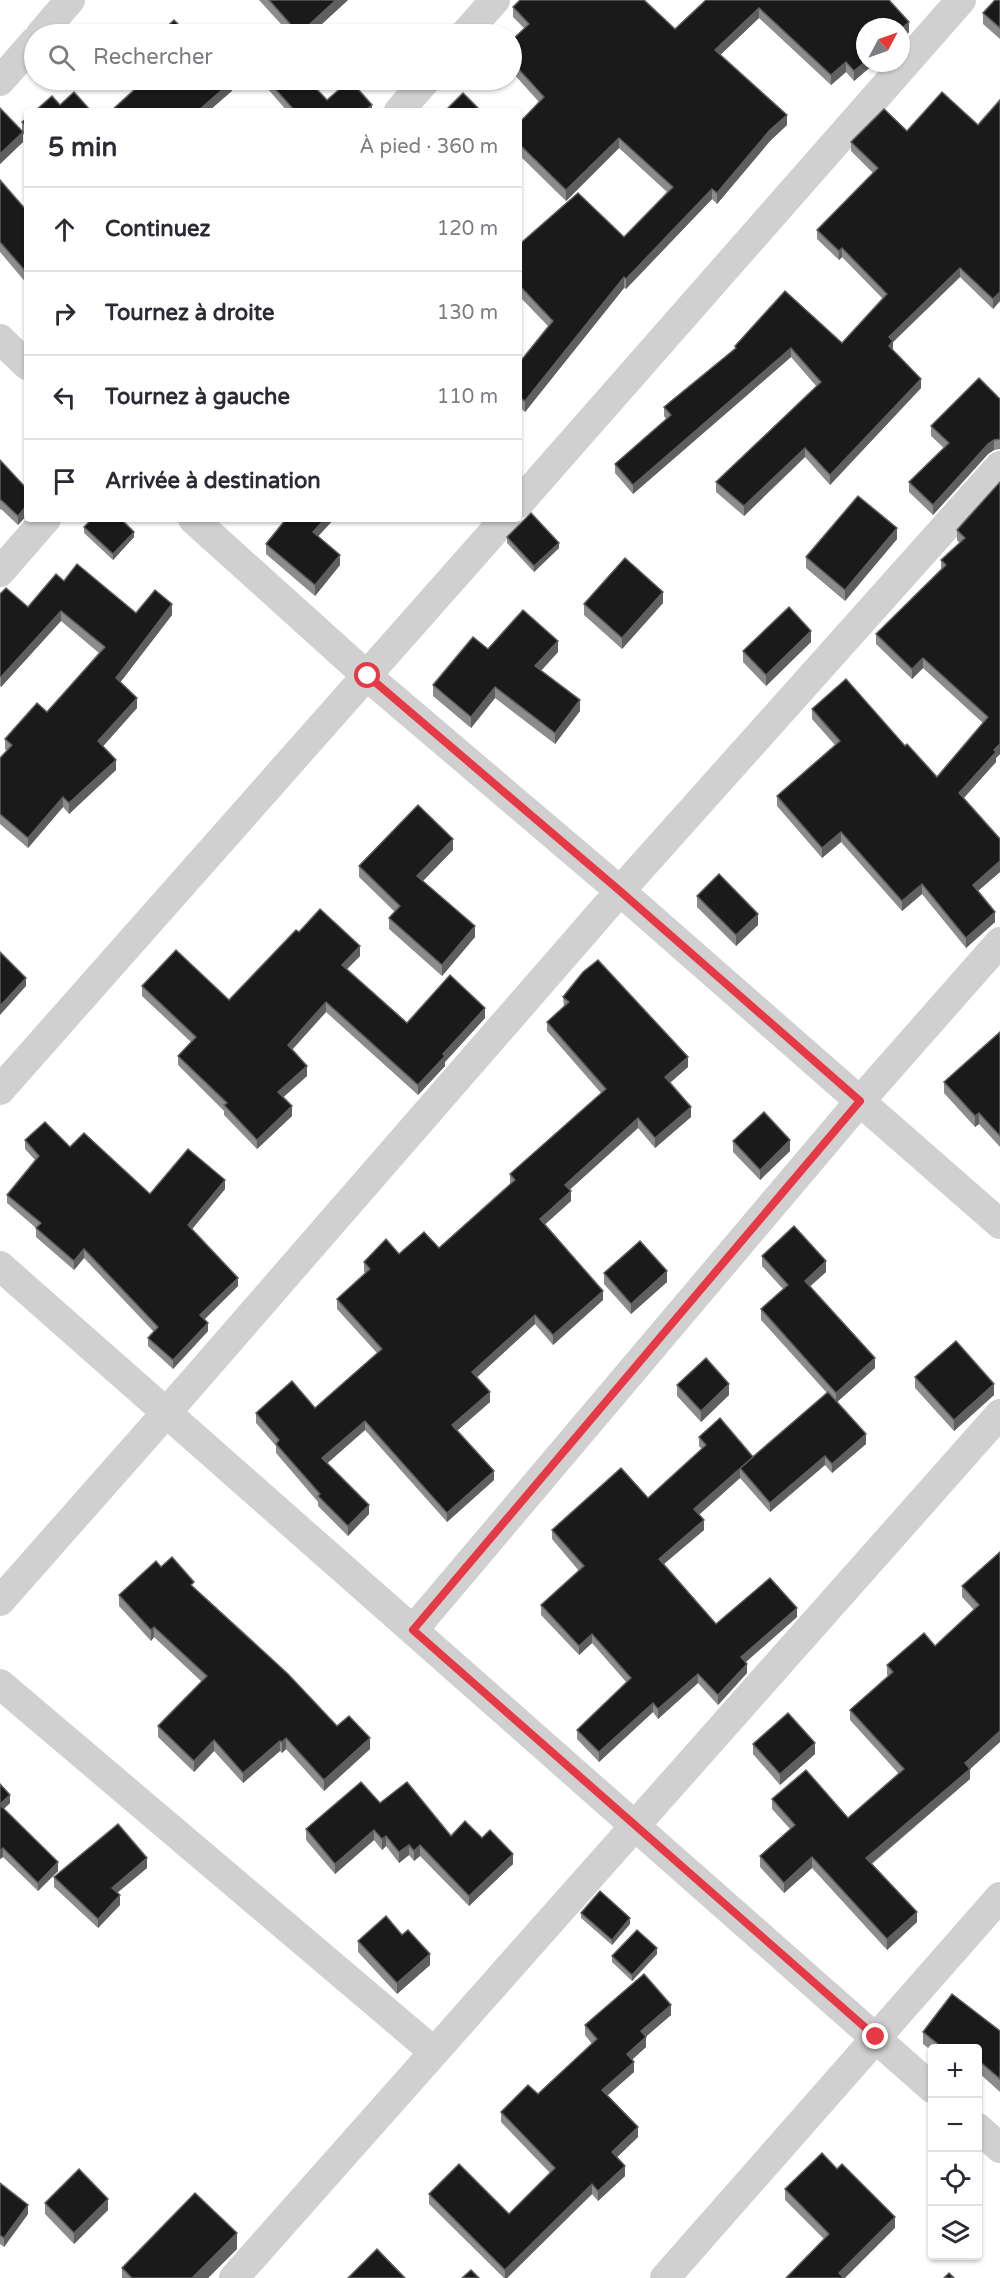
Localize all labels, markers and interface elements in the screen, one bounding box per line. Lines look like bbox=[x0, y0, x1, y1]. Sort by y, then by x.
north arrow bbox=[856, 18, 910, 72]
search box bbox=[24, 24, 522, 90]
icon: search bbox=[45, 41, 78, 74]
text: Rechercher bbox=[93, 44, 213, 70]
text: 5 min bbox=[48, 132, 117, 163]
text: À pied · 360 m bbox=[360, 135, 498, 159]
icon: ahead bbox=[48, 213, 81, 246]
text: Continuez bbox=[105, 216, 210, 242]
text: 120 m bbox=[437, 217, 498, 241]
icon: right bbox=[48, 297, 81, 330]
text: Tournez à droite bbox=[105, 300, 274, 326]
text: 130 m bbox=[437, 301, 498, 325]
icon: left bbox=[48, 381, 81, 414]
text: Tournez à gauche bbox=[105, 384, 290, 410]
text: 110 m bbox=[437, 385, 498, 409]
icon: arrive bbox=[48, 465, 81, 498]
text: Arrivée à destination bbox=[105, 468, 321, 494]
route start bbox=[354, 662, 380, 688]
route end bbox=[862, 2023, 888, 2049]
map controls bbox=[928, 2044, 982, 2260]
button: + bbox=[928, 2044, 982, 2098]
button: − bbox=[928, 2098, 982, 2152]
button: locate bbox=[928, 2152, 982, 2206]
button: layers bbox=[928, 2206, 982, 2260]

